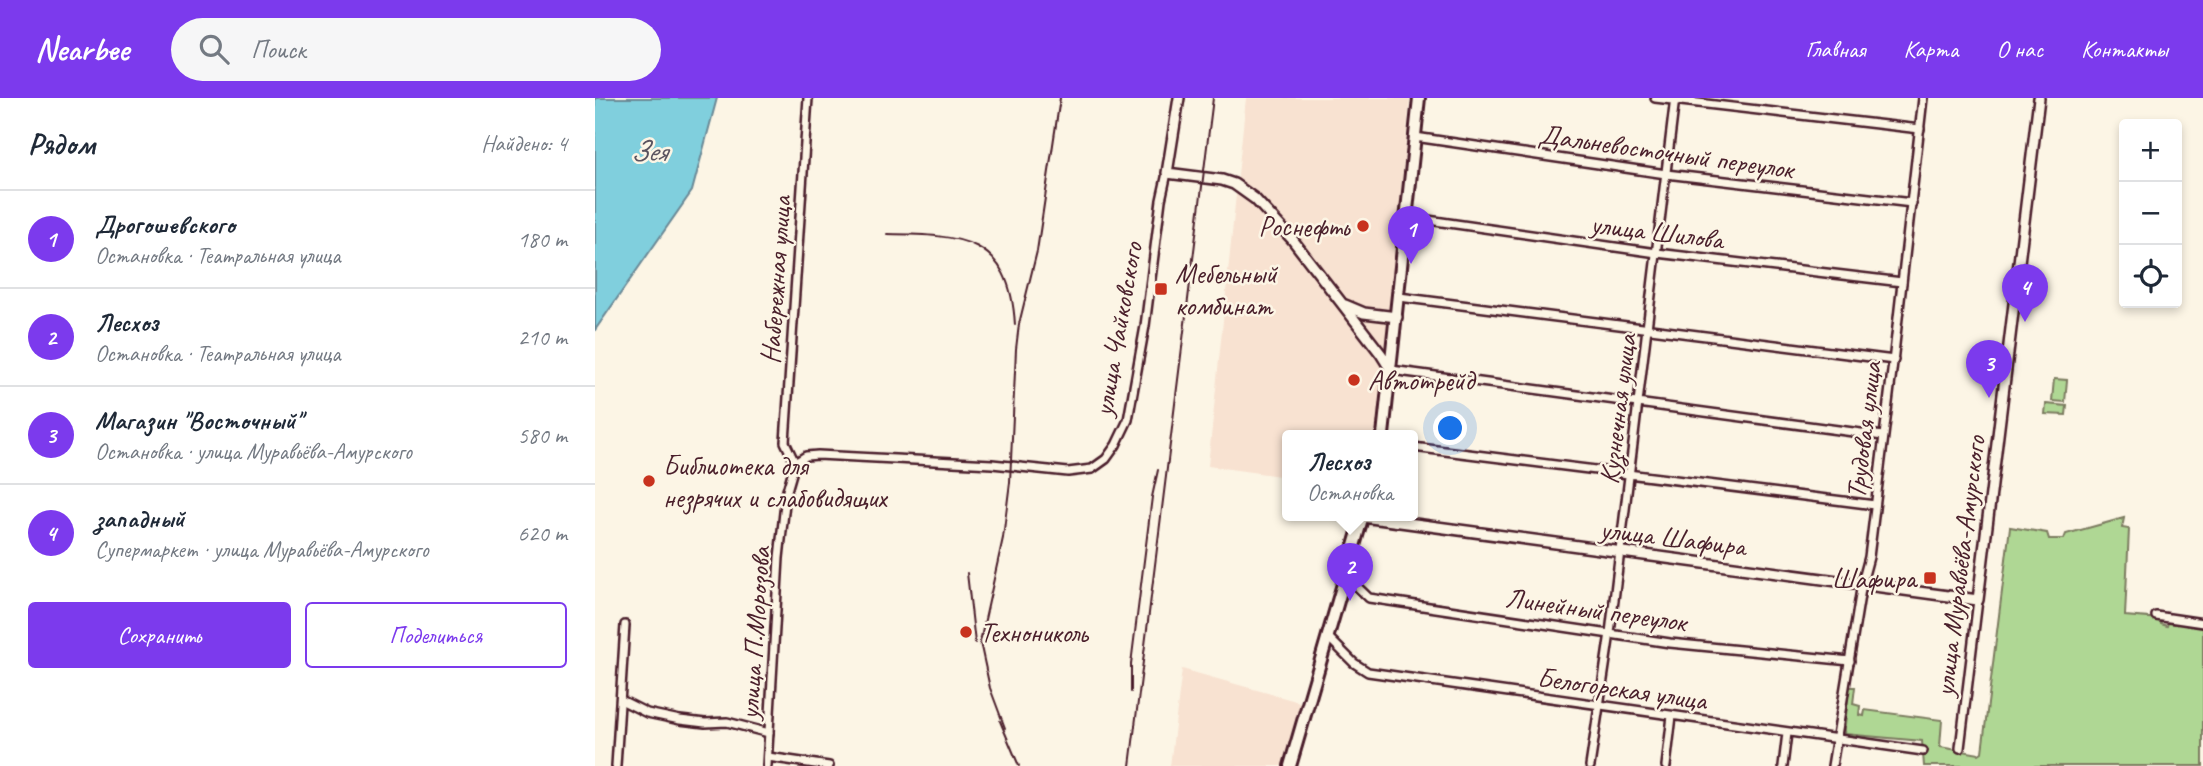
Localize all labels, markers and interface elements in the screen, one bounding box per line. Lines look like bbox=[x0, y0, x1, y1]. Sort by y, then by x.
search box bbox=[171, 18, 661, 81]
text: Nearbee bbox=[35, 28, 129, 70]
icon: search bbox=[195, 30, 233, 68]
text: Поиск bbox=[251, 33, 306, 66]
text: Главная bbox=[1805, 34, 1866, 64]
text: Карта bbox=[1904, 34, 1958, 64]
text: О нас bbox=[1996, 34, 2043, 64]
text: Контакты bbox=[2081, 34, 2168, 64]
street label: Дальневосточный переулок bbox=[1536, 116, 1798, 187]
map controls bbox=[2119, 119, 2182, 308]
button: + bbox=[2119, 119, 2182, 182]
text: Рядом bbox=[28, 125, 95, 163]
text: Найдено: 4 bbox=[481, 129, 567, 158]
water label: Зея bbox=[630, 132, 670, 170]
button: − bbox=[2119, 182, 2182, 245]
street label: Набережная улица bbox=[752, 193, 799, 365]
pin: 1 bbox=[1388, 206, 1434, 264]
street label: улица Шилова bbox=[1587, 206, 1728, 257]
text: Дрогошевского bbox=[95, 208, 235, 241]
place label: Роснефть bbox=[1258, 209, 1351, 244]
marker: Роснефть bbox=[1355, 218, 1371, 234]
text: 1 bbox=[46, 225, 56, 254]
text: 180 m bbox=[518, 225, 567, 254]
street label: улица Чайковского bbox=[1085, 237, 1150, 421]
text: Остановка · Театральная улица bbox=[95, 241, 341, 270]
button: locate bbox=[2119, 245, 2182, 308]
place label: Мебельный комбинат bbox=[1175, 256, 1278, 323]
pin: 4 bbox=[2002, 264, 2048, 322]
marker: Мебельный комбинат bbox=[1153, 281, 1169, 297]
text: Лесхоз bbox=[95, 306, 159, 339]
text: 2 bbox=[46, 323, 56, 352]
text: 210 m bbox=[518, 323, 567, 352]
street label: Кузнечная улица bbox=[1591, 330, 1645, 486]
text: Остановка · Театральная улица bbox=[95, 339, 341, 368]
pin: 3 bbox=[1966, 340, 2012, 398]
street label: Трудовая улица bbox=[1838, 358, 1889, 501]
place label: Автотрейд bbox=[1368, 363, 1477, 398]
marker: Автотрейд bbox=[1346, 372, 1362, 388]
text: Магазин "Восточный" bbox=[95, 404, 302, 437]
your location bbox=[1433, 411, 1467, 445]
text: 3 bbox=[46, 421, 56, 450]
text: 580 m bbox=[518, 421, 567, 450]
popup bbox=[1282, 430, 1418, 521]
street label: улица Муравьёва-Амурского bbox=[1926, 432, 1993, 700]
text: Остановка · улица Муравьёва-Амурского bbox=[95, 437, 412, 466]
text: Лесхоз bbox=[1307, 445, 1370, 478]
place label: Библиотека для незрячих и слабовидящих bbox=[663, 448, 889, 515]
marker: Библиотека для незрячих и слабовидящих bbox=[641, 473, 657, 489]
text: Остановка bbox=[1307, 478, 1393, 507]
text: западный bbox=[95, 502, 185, 535]
street label: улица Шафира bbox=[1596, 511, 1750, 564]
text: 4 bbox=[46, 519, 56, 548]
text: 620 m bbox=[518, 519, 567, 548]
text: Супермаркет · улица Муравьёва-Амурского bbox=[95, 535, 429, 564]
pin: 2 bbox=[1327, 543, 1373, 601]
street label: улица П.Морозова bbox=[731, 544, 778, 722]
place label: Шафира bbox=[1831, 561, 1919, 596]
marker: Шафира bbox=[1922, 570, 1938, 586]
street label: Линейный переулок bbox=[1503, 579, 1691, 640]
button: Сохранить bbox=[28, 602, 291, 668]
button: Поделиться bbox=[305, 602, 567, 668]
place label: Технониколь bbox=[980, 615, 1090, 650]
marker: Технониколь bbox=[958, 624, 974, 640]
street label: Белогорская улица bbox=[1535, 659, 1711, 718]

